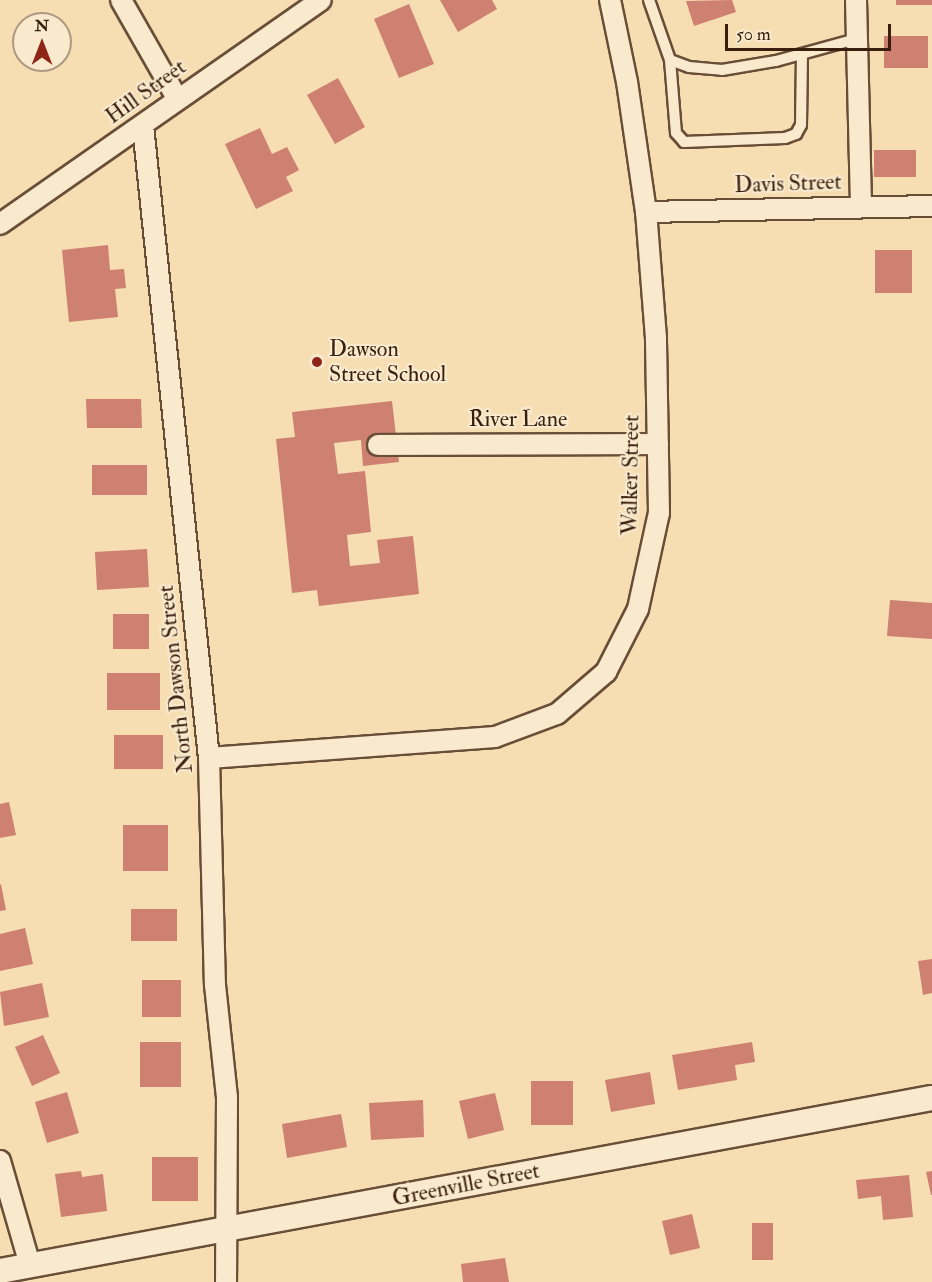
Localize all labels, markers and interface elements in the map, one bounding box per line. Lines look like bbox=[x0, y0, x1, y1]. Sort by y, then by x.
north arrow bbox=[12, 12, 72, 72]
scale bar bbox=[728, 12, 894, 50]
text: N bbox=[35, 16, 49, 36]
text: 50 m bbox=[736, 23, 771, 46]
street label: Hill Street bbox=[101, 54, 191, 130]
street label: Davis Street bbox=[734, 169, 842, 199]
place label: Dawson Street School bbox=[329, 336, 446, 388]
marker: Dawson Street School bbox=[310, 355, 324, 369]
street label: River Lane bbox=[469, 407, 567, 433]
street label: Walker Street bbox=[617, 415, 645, 535]
street label: North Dawson Street bbox=[153, 584, 199, 774]
street label: Greenville Street bbox=[390, 1158, 542, 1212]

